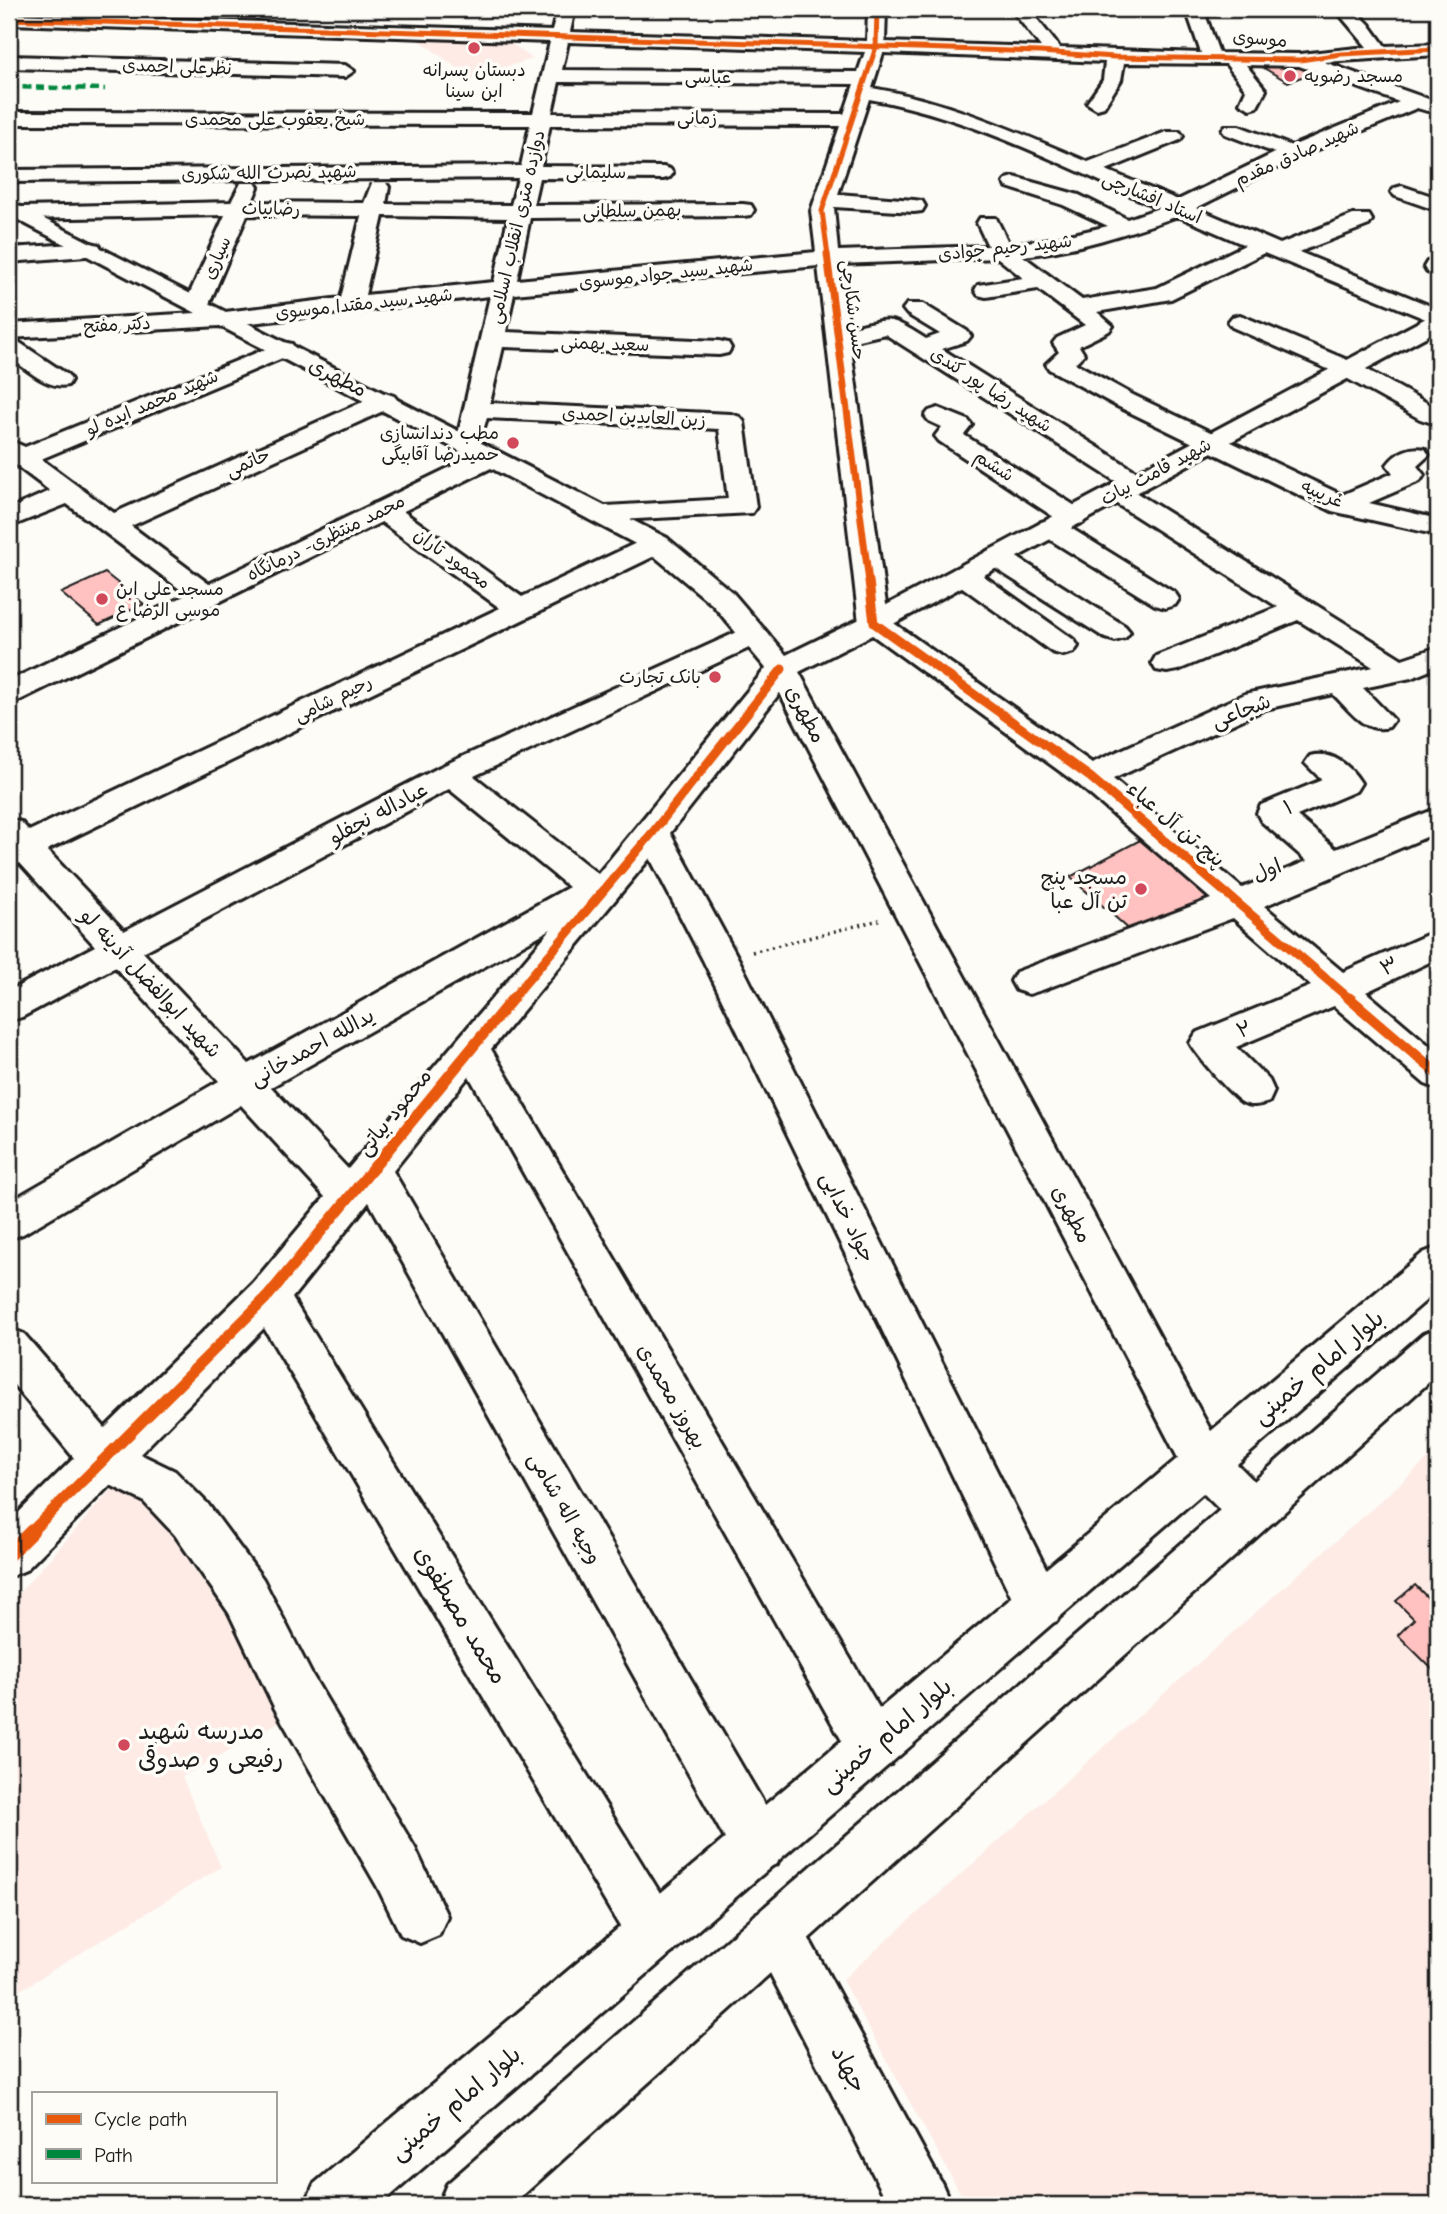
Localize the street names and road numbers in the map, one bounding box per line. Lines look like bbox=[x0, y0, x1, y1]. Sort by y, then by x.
street label: موسوی bbox=[1232, 26, 1288, 52]
street label: نظرعلی احمدی bbox=[122, 55, 232, 79]
street label: عباسی bbox=[685, 67, 731, 88]
street label: زمانی bbox=[677, 108, 717, 129]
street label: شیخ یعقوب علی محمدی bbox=[185, 109, 365, 131]
street label: شهید صادق مقدم bbox=[1232, 117, 1363, 193]
street label: دوازده متری انقلاب اسلامی bbox=[484, 128, 550, 326]
street label: شهید نصرت الله شکوری bbox=[181, 161, 357, 185]
street label: سلیمانی bbox=[566, 162, 626, 183]
street label: استاد افشارچی bbox=[1099, 168, 1205, 229]
street label: رضابیات bbox=[242, 198, 300, 220]
street label: بهمن سلطانی bbox=[582, 200, 682, 222]
street label: شهید رحیم جوادی bbox=[937, 231, 1073, 268]
street label: سیاری bbox=[198, 233, 236, 283]
street label: شهید سید جواد موسوی bbox=[578, 254, 754, 294]
street label: حسن شکارچی bbox=[835, 259, 870, 362]
street label: شهید سید مقتدا موسوی bbox=[274, 284, 454, 324]
street label: دکتر مفتح bbox=[83, 313, 151, 338]
street label: سعید بهمنی bbox=[560, 332, 650, 356]
street label: شهید رضا پور کندی bbox=[926, 343, 1056, 438]
street label: مطهری bbox=[305, 352, 371, 402]
street label: شهید محمد ایده لو bbox=[82, 366, 222, 442]
street label: زین العابدین احمدی bbox=[562, 403, 706, 431]
street label: شهید قامت بیات bbox=[1097, 434, 1215, 510]
street label: حاتمی bbox=[223, 444, 273, 482]
street label: ششم bbox=[969, 446, 1018, 489]
street label: غریبیه bbox=[1298, 475, 1346, 513]
street label: محمد منتظری- درمانگاه bbox=[243, 491, 409, 585]
street label: محمود تاران bbox=[410, 524, 494, 594]
street label: رحیم شامی bbox=[291, 671, 377, 730]
street label: مطهری bbox=[781, 681, 831, 747]
street label: شجاعی bbox=[1208, 689, 1275, 735]
street label: پنج تن آل عباء bbox=[1121, 776, 1230, 873]
street label: عباداله نجفلو bbox=[324, 777, 432, 851]
street label: ۱ bbox=[1280, 794, 1296, 820]
street label: اول bbox=[1249, 853, 1285, 887]
street label: شهید ابوالفضل آدینه لو bbox=[73, 903, 226, 1064]
street label: ۳ bbox=[1376, 951, 1402, 981]
street label: یدالله احمدخانی bbox=[246, 1003, 379, 1093]
street label: ۲ bbox=[1233, 1015, 1255, 1043]
street label: محمود بیاتی bbox=[352, 1064, 438, 1161]
street label: جواد خدایی bbox=[814, 1168, 880, 1267]
street label: مطهری bbox=[1047, 1181, 1097, 1247]
street label: بلوار امام خمینی bbox=[1247, 1304, 1392, 1433]
street label: بهروز محمدی bbox=[631, 1339, 712, 1453]
street label: وجیه اله شامی bbox=[522, 1448, 607, 1569]
street label: محمد مصطفوی bbox=[408, 1541, 513, 1690]
street label: بلوار امام خمینی bbox=[815, 1672, 960, 1801]
street label: بلوار امام خمینی bbox=[384, 2040, 529, 2169]
street label: جهاد bbox=[825, 2041, 873, 2097]

